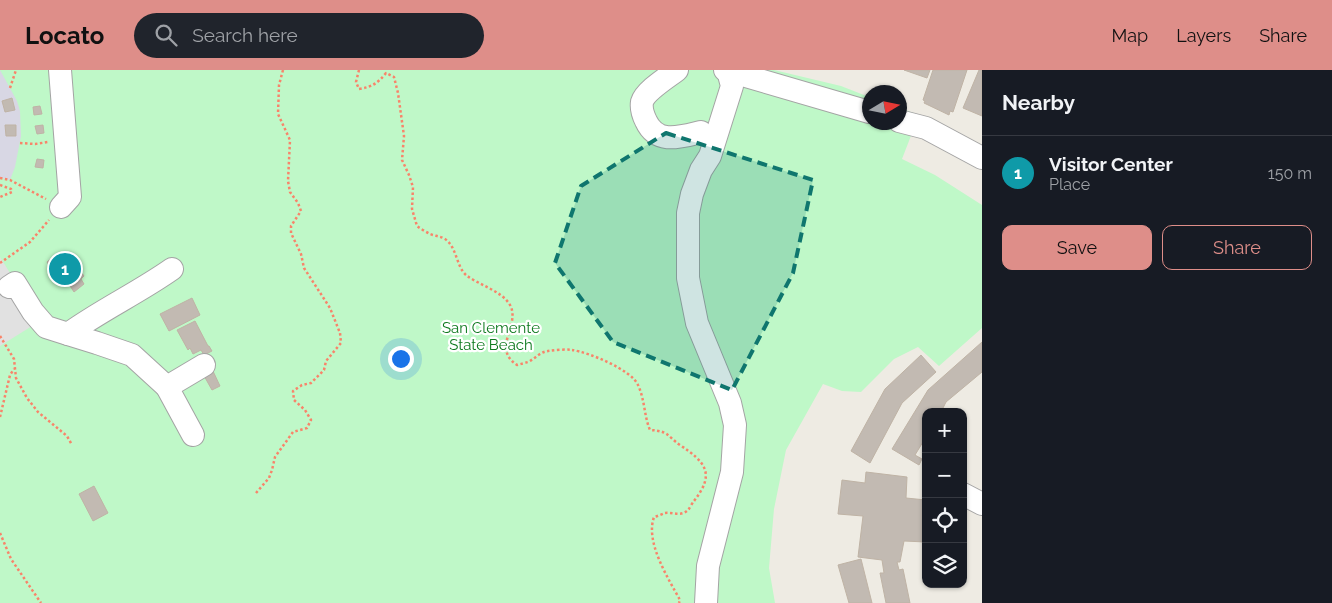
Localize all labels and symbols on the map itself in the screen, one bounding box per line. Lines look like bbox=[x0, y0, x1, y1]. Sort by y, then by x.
north arrow bbox=[862, 85, 907, 130]
pin: 1 bbox=[49, 250, 81, 288]
park label: San Clemente State Beach bbox=[442, 319, 540, 354]
your location bbox=[388, 346, 414, 372]

